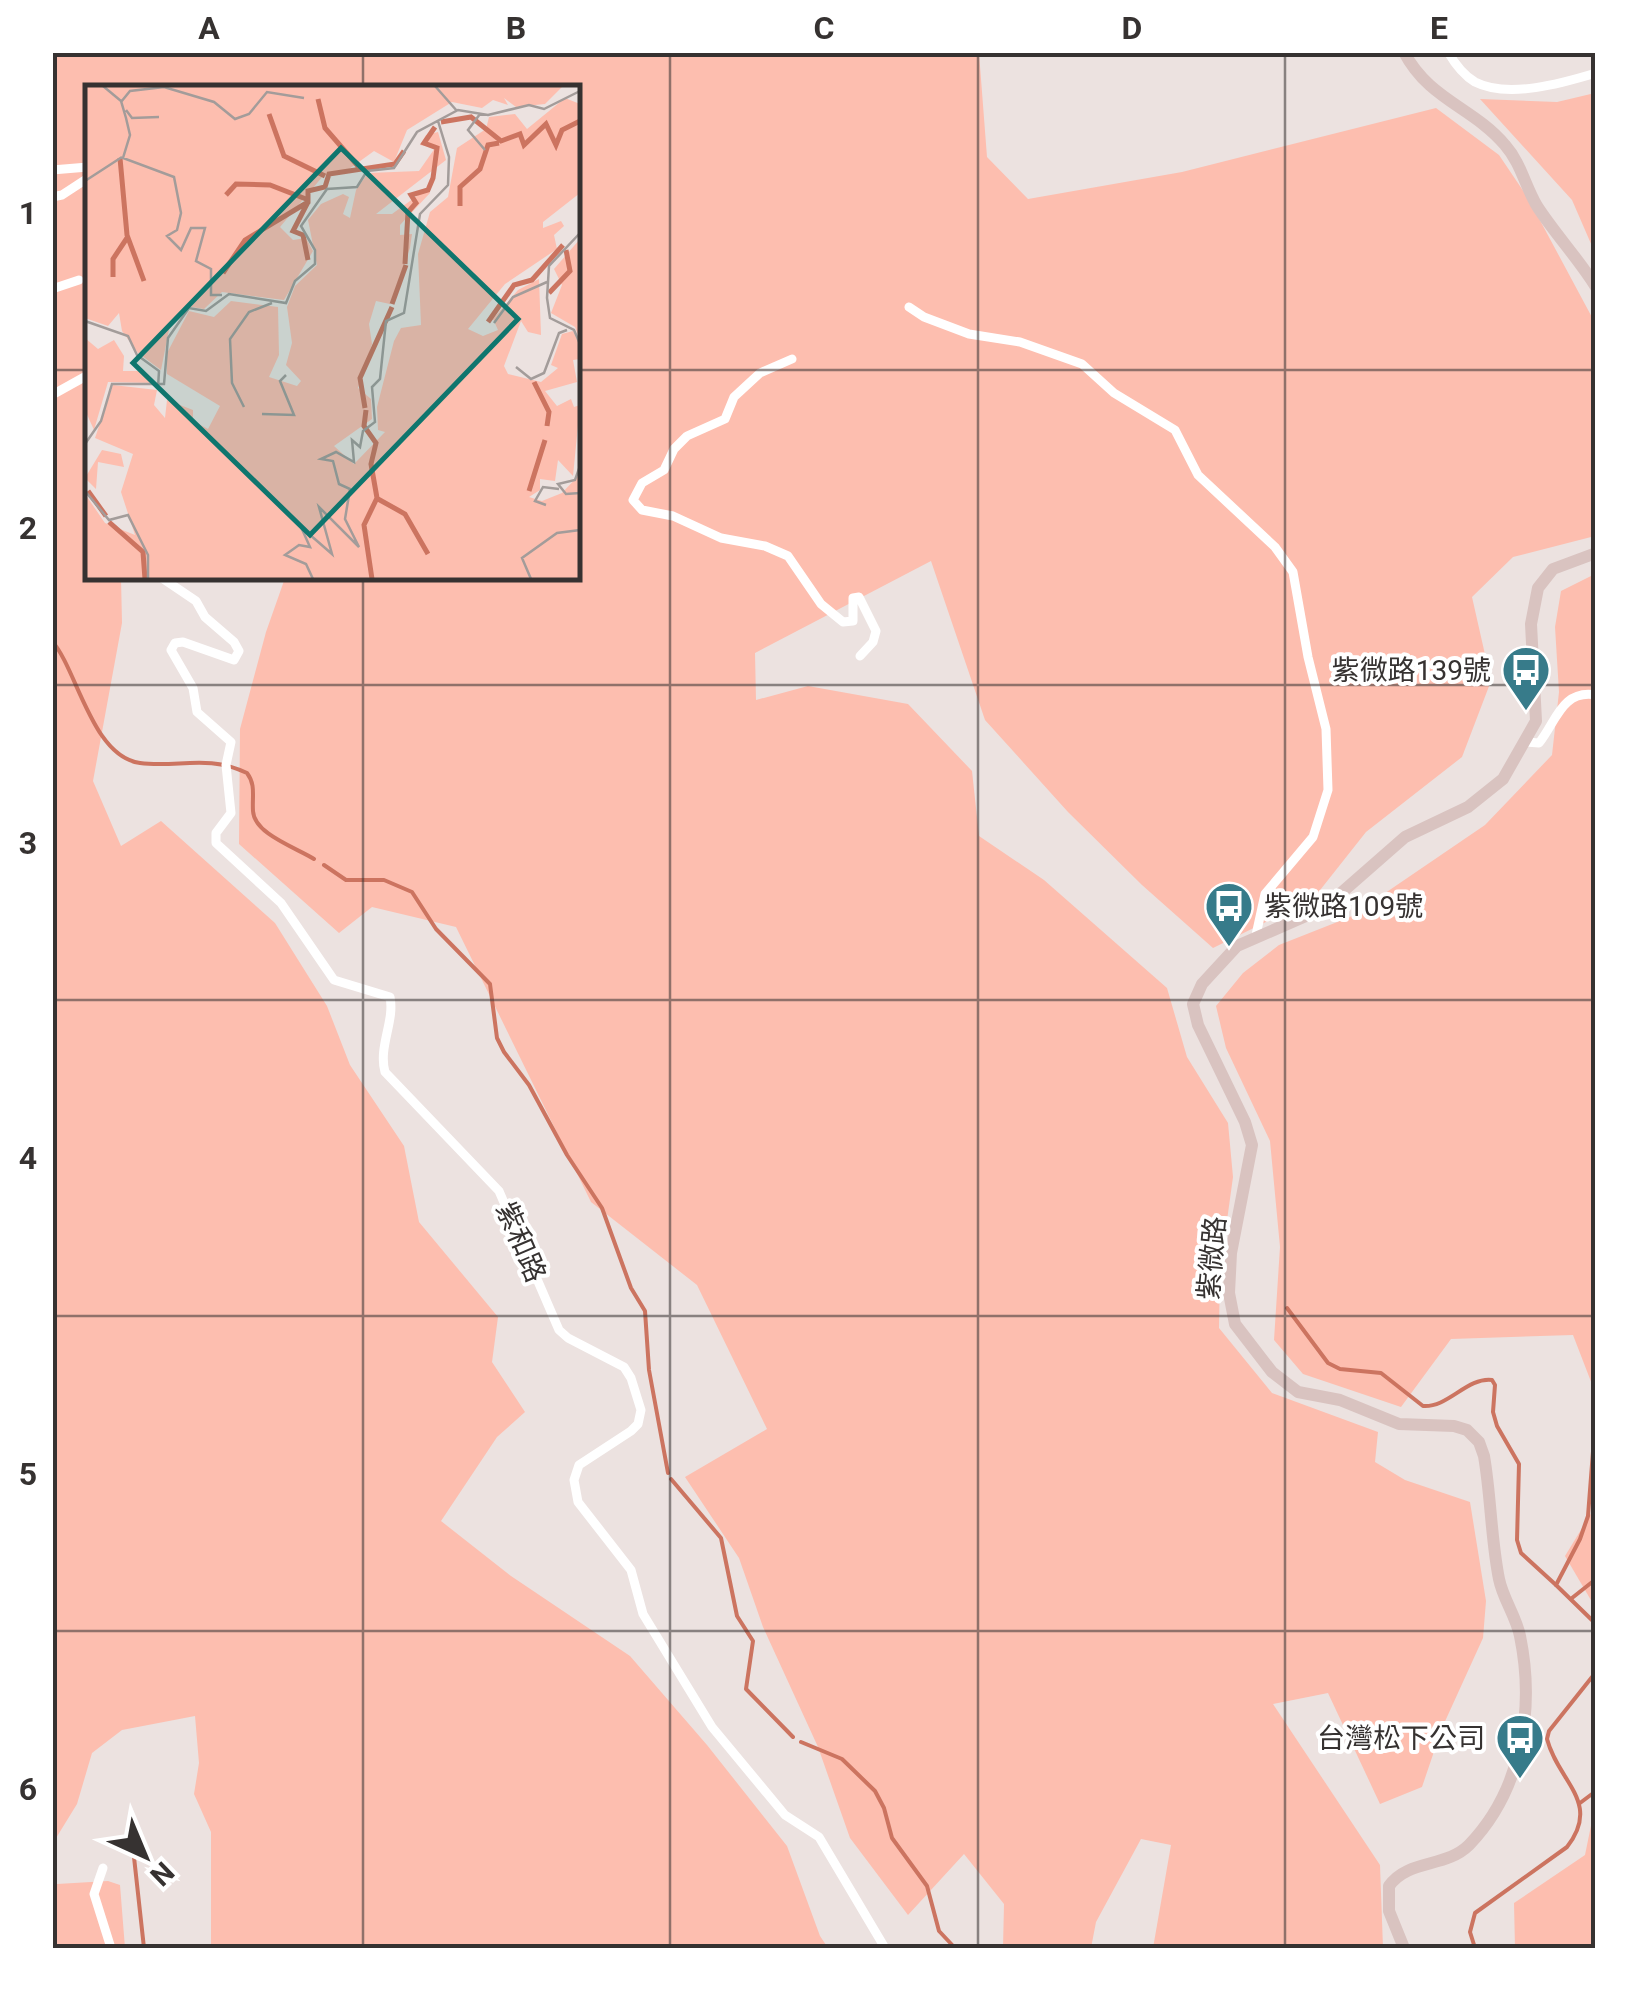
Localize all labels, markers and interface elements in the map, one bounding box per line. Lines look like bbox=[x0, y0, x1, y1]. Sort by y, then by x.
text: A bbox=[198, 9, 220, 47]
text: B bbox=[506, 9, 526, 47]
text: C bbox=[814, 9, 834, 47]
text: D bbox=[1122, 9, 1142, 47]
text: E bbox=[1430, 9, 1448, 47]
inset map bbox=[85, 85, 580, 580]
text: 1 bbox=[19, 194, 37, 232]
text: 2 bbox=[19, 509, 37, 547]
bus stop icon: 紫微路139號 bbox=[1500, 644, 1552, 712]
place label: 紫微路139號 bbox=[1332, 654, 1491, 687]
text: 3 bbox=[19, 824, 37, 862]
bus stop icon: 紫微路109號 bbox=[1203, 880, 1255, 948]
place label: 紫微路109號 bbox=[1264, 890, 1423, 923]
text: 4 bbox=[19, 1139, 37, 1177]
street label: 紫和路 bbox=[489, 1197, 553, 1287]
street label: 紫微路 bbox=[1192, 1215, 1232, 1301]
text: 5 bbox=[19, 1455, 37, 1493]
bus stop icon: 台灣松下公司 bbox=[1494, 1712, 1546, 1780]
place label: 台灣松下公司 bbox=[1317, 1722, 1485, 1755]
text: 6 bbox=[19, 1770, 37, 1808]
north arrow bbox=[95, 1806, 195, 1906]
text: N bbox=[143, 1855, 181, 1892]

